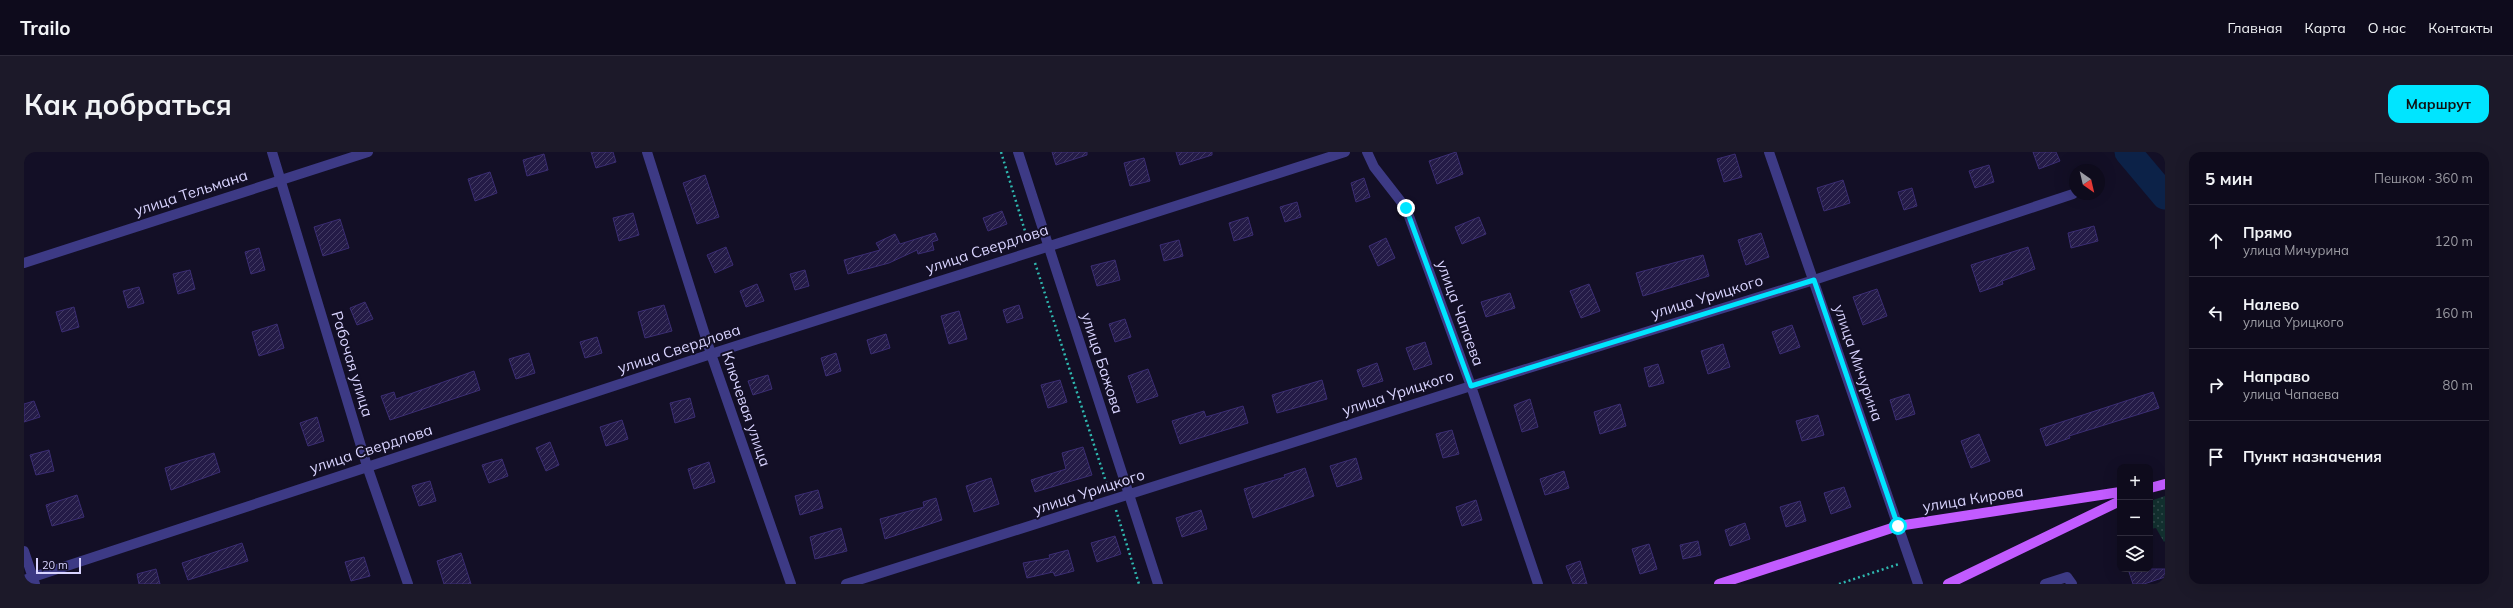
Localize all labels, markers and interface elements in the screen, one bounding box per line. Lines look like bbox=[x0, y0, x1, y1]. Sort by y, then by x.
text: Trailo bbox=[20, 16, 71, 40]
text: Главная bbox=[2228, 19, 2283, 37]
text: Карта bbox=[2305, 19, 2346, 37]
text: О нас bbox=[2368, 19, 2406, 37]
text: Контакты bbox=[2428, 19, 2493, 37]
button: Маршрут bbox=[2388, 85, 2489, 123]
text: Как добраться bbox=[24, 87, 232, 122]
north arrow bbox=[2069, 164, 2105, 200]
street label: улица Тельмана bbox=[132, 165, 250, 220]
text: 5 мин bbox=[2205, 168, 2253, 189]
text: Пешком · 360 m bbox=[2374, 170, 2473, 186]
route end bbox=[1397, 199, 1415, 217]
street label: улица Свердлова bbox=[923, 220, 1051, 277]
text: Прямо bbox=[2243, 223, 2292, 242]
icon: ahead bbox=[2205, 230, 2227, 252]
text: 120 m bbox=[2435, 233, 2473, 249]
text: улица Мичурина bbox=[2243, 242, 2349, 258]
street label: улица Чапаева bbox=[1433, 257, 1488, 368]
street label: улица Урицкого bbox=[1648, 270, 1765, 323]
text: Налево bbox=[2243, 295, 2299, 314]
street label: улица Мичурина bbox=[1830, 302, 1887, 424]
icon: left bbox=[2205, 302, 2227, 324]
text: 160 m bbox=[2435, 305, 2473, 321]
street label: Рабочая улица bbox=[327, 309, 378, 419]
street label: улица Бажова bbox=[1077, 310, 1128, 416]
text: улица Урицкого bbox=[2243, 314, 2344, 330]
street label: улица Свердлова bbox=[615, 320, 743, 377]
street label: Ключевая улица bbox=[718, 349, 775, 469]
street label: улица Урицкого bbox=[1340, 366, 1456, 420]
text: Направо bbox=[2243, 367, 2310, 386]
icon: right bbox=[2205, 374, 2227, 396]
text: 80 m bbox=[2443, 377, 2473, 393]
text: улица Чапаева bbox=[2243, 386, 2339, 402]
street label: улица Свердлова bbox=[307, 420, 435, 477]
icon: arrive bbox=[2205, 446, 2227, 468]
text: Пункт назначения bbox=[2243, 447, 2382, 466]
map controls bbox=[2117, 464, 2153, 572]
button: + bbox=[2117, 464, 2153, 500]
street label: улица Урицкого bbox=[1031, 465, 1147, 519]
street label: улица Кирова bbox=[1921, 481, 2025, 516]
button: − bbox=[2117, 500, 2153, 536]
route start bbox=[1889, 517, 1907, 535]
button: layers bbox=[2117, 536, 2153, 572]
scale bar bbox=[36, 556, 81, 575]
text: 20 m bbox=[42, 558, 68, 572]

